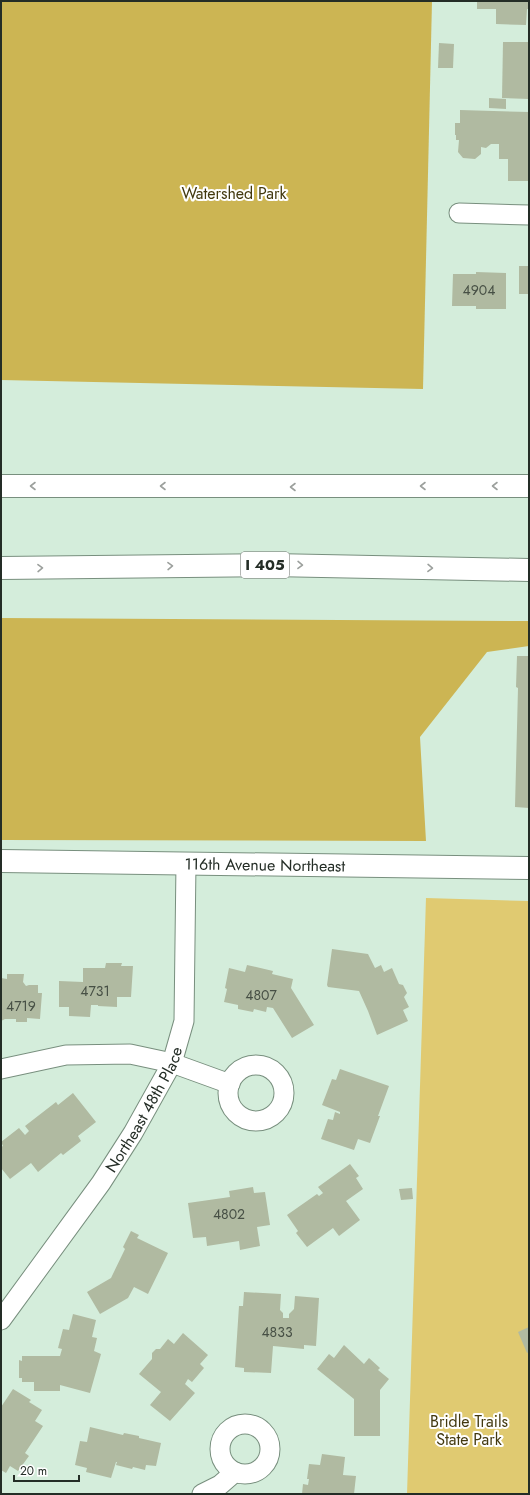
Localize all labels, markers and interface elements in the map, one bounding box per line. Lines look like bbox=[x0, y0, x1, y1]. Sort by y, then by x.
park label: Watershed Park bbox=[181, 182, 287, 205]
house number: 4904 bbox=[463, 280, 495, 300]
one-way arrow bbox=[30, 482, 36, 490]
one-way arrow bbox=[160, 482, 166, 490]
one-way arrow bbox=[420, 482, 426, 490]
one-way arrow bbox=[492, 482, 498, 490]
one-way arrow bbox=[290, 483, 296, 491]
road number: I 405 bbox=[241, 552, 289, 578]
one-way arrow bbox=[297, 561, 303, 569]
one-way arrow bbox=[167, 562, 173, 570]
one-way arrow bbox=[37, 563, 43, 572]
one-way arrow bbox=[427, 564, 433, 572]
street label: 116th Avenue Northeast bbox=[185, 852, 346, 878]
house number: 4731 bbox=[80, 981, 110, 1001]
house number: 4807 bbox=[245, 985, 277, 1005]
house number: 4719 bbox=[6, 996, 36, 1016]
street label: Northeast 48th Place bbox=[100, 1044, 188, 1177]
house number: 4802 bbox=[213, 1204, 245, 1224]
house number: 4833 bbox=[261, 1322, 293, 1342]
park label: Bridle Trails State Park bbox=[430, 1410, 508, 1451]
scale bar bbox=[14, 1457, 79, 1483]
text: 20 m bbox=[20, 1462, 47, 1480]

